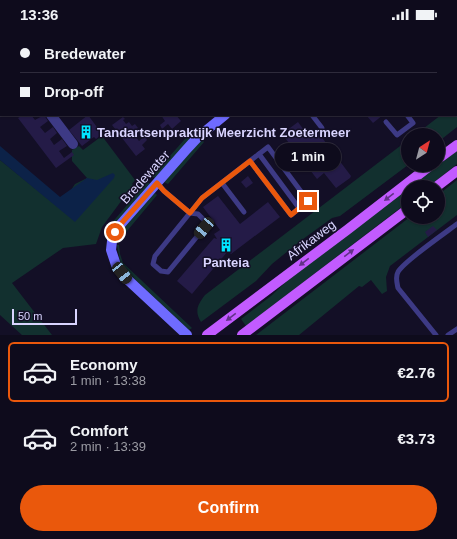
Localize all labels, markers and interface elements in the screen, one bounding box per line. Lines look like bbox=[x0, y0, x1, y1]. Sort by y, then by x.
text: 13:36 bbox=[20, 6, 58, 23]
text: Bredewater bbox=[44, 45, 126, 62]
text: Drop-off bbox=[44, 83, 103, 100]
building icon: Tandartsenpraktijk Meerzicht Zoetermeer bbox=[78, 124, 94, 140]
place label: Tandartsenpraktijk Meerzicht Zoetermeer bbox=[97, 125, 350, 140]
north arrow bbox=[401, 128, 445, 172]
map controls bbox=[401, 128, 445, 224]
callout: 1 min bbox=[275, 143, 341, 171]
street label: Bredewater bbox=[117, 147, 173, 207]
text: 1 min bbox=[291, 149, 325, 164]
button: locate bbox=[401, 180, 445, 224]
route end bbox=[299, 192, 317, 210]
one-way arrow bbox=[383, 193, 394, 202]
car bbox=[192, 215, 216, 241]
street label: Afrikaweg bbox=[284, 217, 338, 263]
route start bbox=[106, 223, 124, 241]
building icon: Panteia bbox=[218, 237, 234, 253]
one-way arrow bbox=[344, 249, 355, 258]
place label: Panteia bbox=[203, 255, 250, 270]
one-way arrow bbox=[299, 258, 310, 266]
car bbox=[110, 260, 134, 286]
scale bar bbox=[12, 307, 77, 326]
text: 50 m bbox=[18, 310, 42, 322]
one-way arrow bbox=[225, 313, 236, 321]
icon: car bbox=[22, 354, 58, 390]
text: Economy bbox=[70, 356, 138, 373]
text: €2.76 bbox=[397, 364, 435, 381]
text: 1 min · 13:38 bbox=[70, 373, 146, 388]
icon: car bbox=[22, 420, 58, 456]
text: Comfort bbox=[70, 422, 128, 439]
text: €3.73 bbox=[397, 430, 435, 447]
text: 2 min · 13:39 bbox=[70, 439, 146, 454]
button: Confirm bbox=[20, 485, 437, 531]

